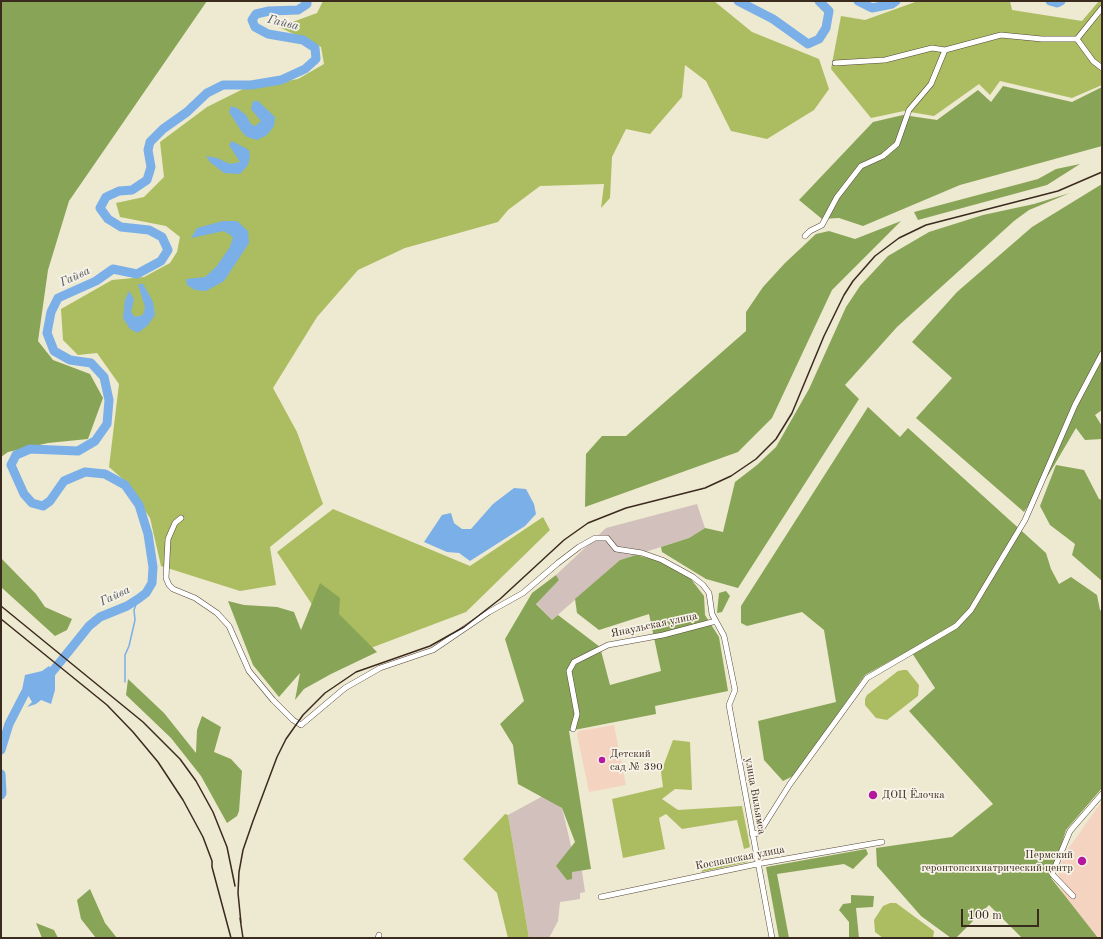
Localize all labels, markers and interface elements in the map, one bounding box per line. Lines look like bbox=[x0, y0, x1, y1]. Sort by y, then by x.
water label: Гайва bbox=[266, 12, 300, 34]
water label: Гайва bbox=[58, 264, 92, 290]
water label: Гайва bbox=[98, 583, 132, 609]
street label: Янаульская улица bbox=[609, 609, 699, 641]
place label: Детский сад № 390 bbox=[610, 747, 663, 773]
marker: Детский сад № 390 bbox=[597, 755, 607, 765]
street label: улица Вильямса bbox=[742, 757, 768, 835]
place label: ДОЦ Ёлочка bbox=[882, 788, 945, 802]
marker: ДОЦ Ёлочка bbox=[867, 789, 879, 801]
street label: Коспашская улица bbox=[694, 843, 786, 873]
place label: Пермский геронтопсихиатрический центр bbox=[921, 848, 1073, 874]
marker: Пермский геронтопсихиатрический центр bbox=[1076, 855, 1088, 867]
scale bar bbox=[963, 901, 1041, 927]
text: 100 m bbox=[968, 910, 1002, 922]

